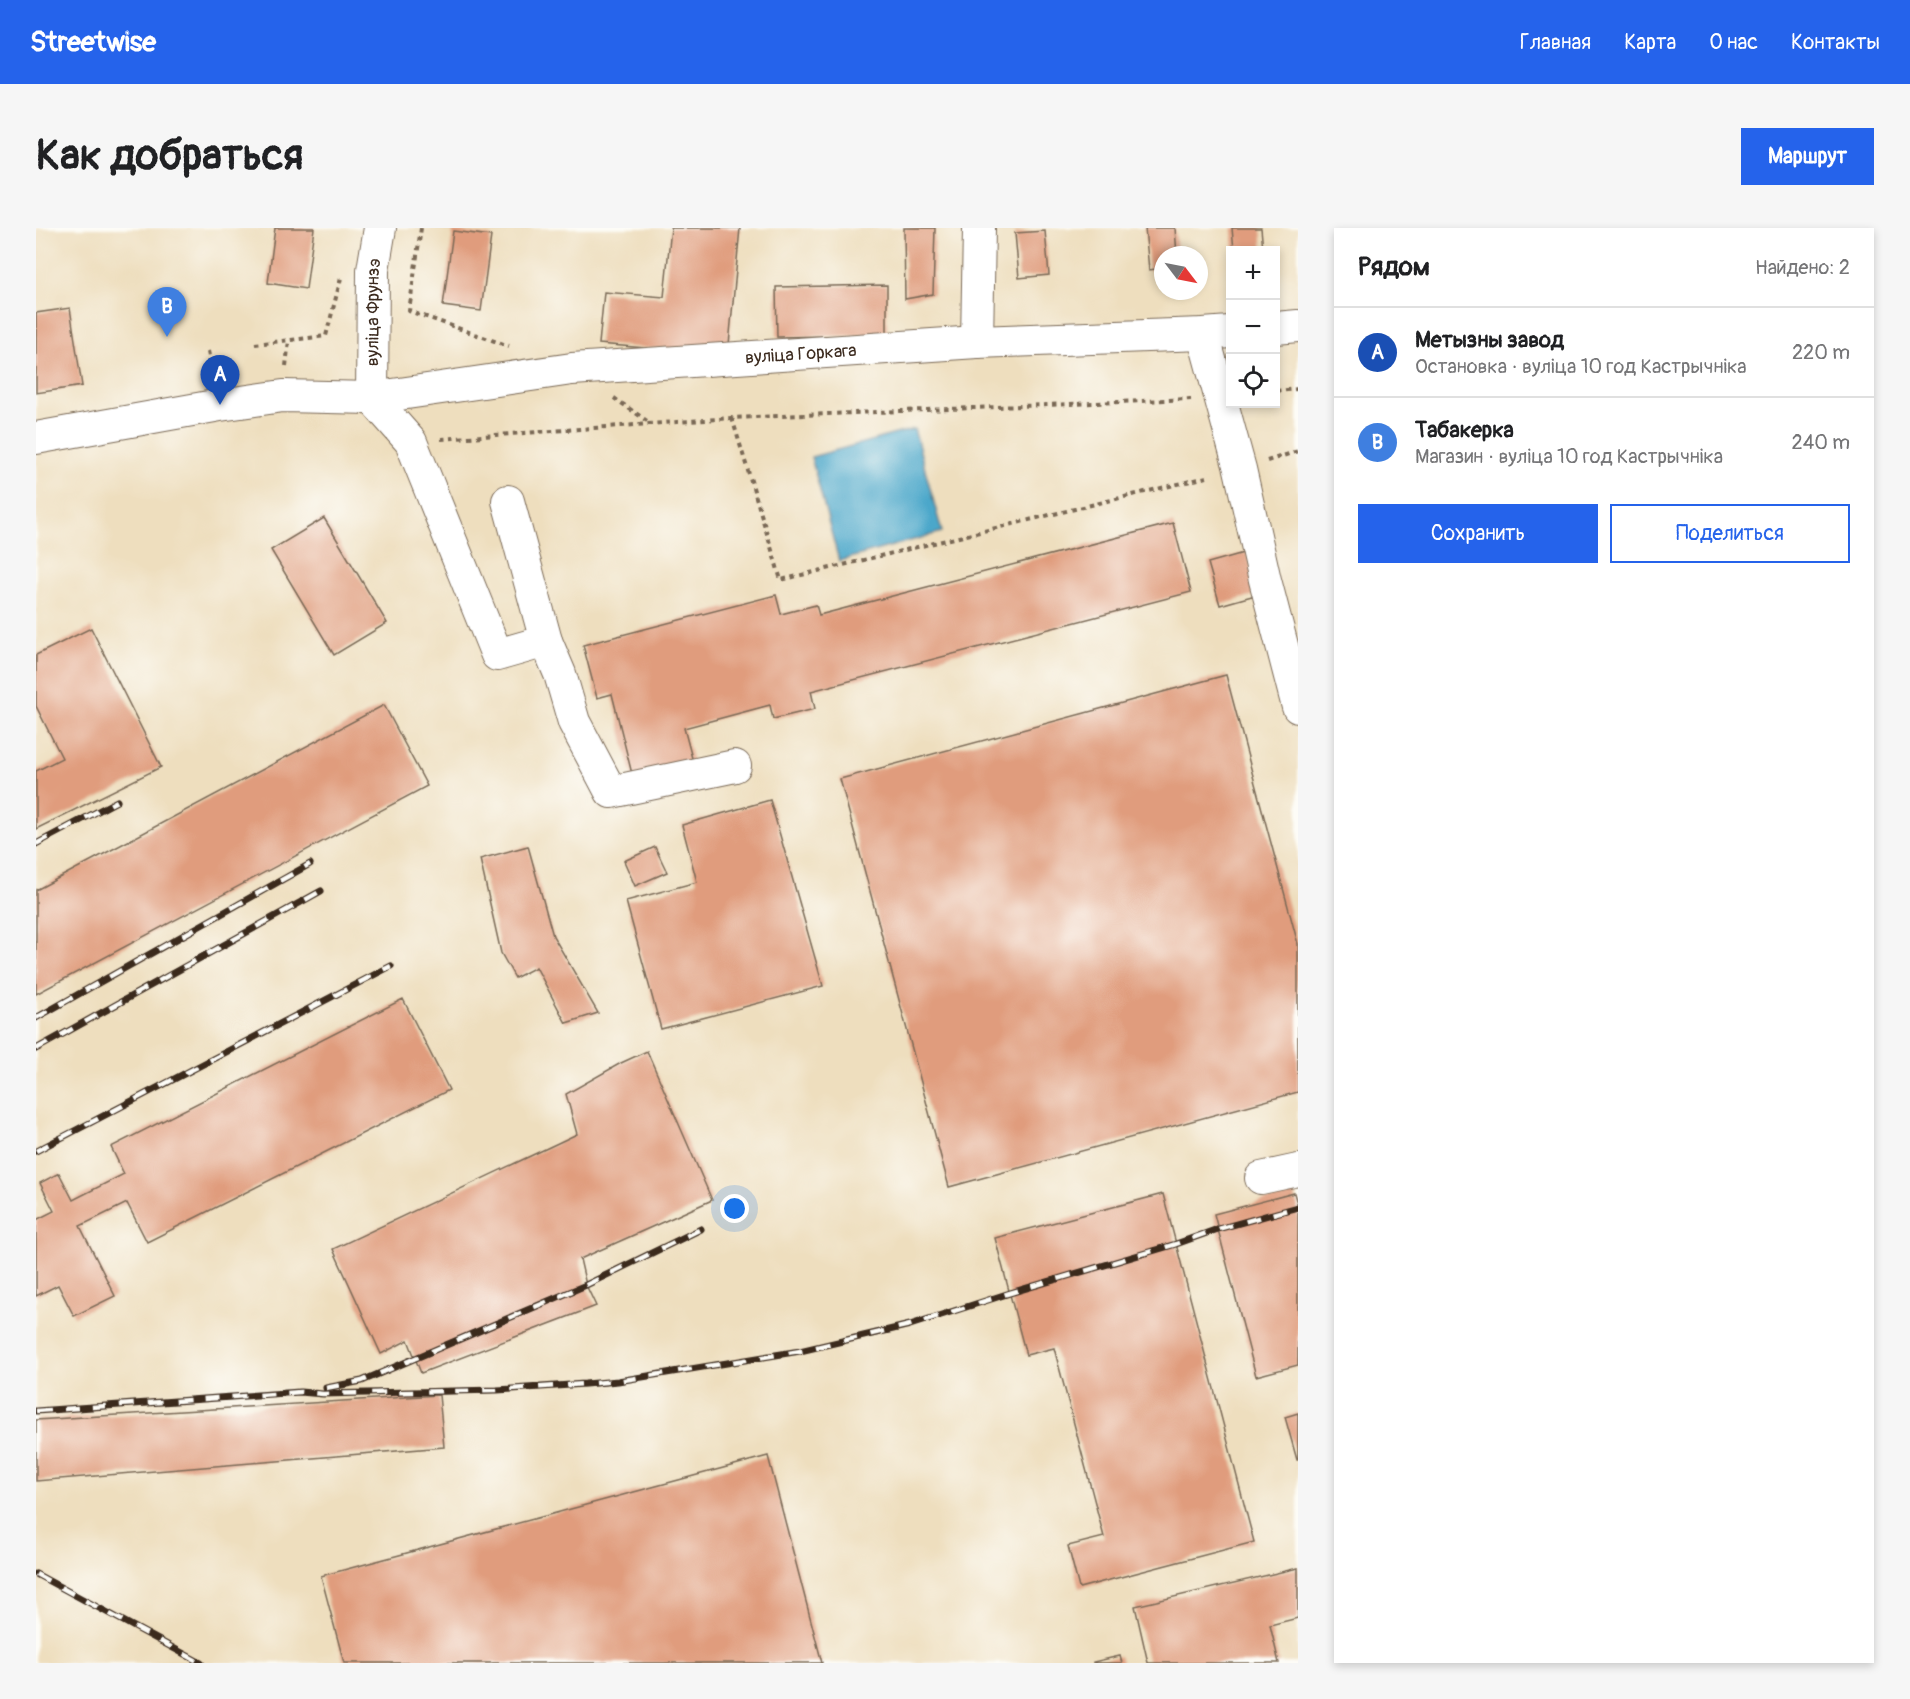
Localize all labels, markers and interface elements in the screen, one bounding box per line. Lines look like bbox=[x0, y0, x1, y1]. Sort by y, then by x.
text: Streetwise bbox=[30, 25, 156, 60]
text: Главная bbox=[1520, 29, 1591, 56]
text: Карта bbox=[1624, 29, 1676, 56]
text: О нас bbox=[1709, 29, 1758, 56]
text: Контакты bbox=[1791, 29, 1880, 56]
button: Маршрут bbox=[1741, 128, 1874, 185]
text: Как добраться bbox=[36, 130, 303, 182]
north arrow bbox=[1154, 246, 1208, 300]
map controls bbox=[1226, 246, 1280, 408]
button: + bbox=[1226, 246, 1280, 300]
text: Рядом bbox=[1358, 251, 1430, 283]
text: Найдено: 2 bbox=[1755, 255, 1850, 280]
street label: вуліца Фрунзэ bbox=[361, 256, 386, 366]
pin: B bbox=[148, 288, 186, 337]
button: − bbox=[1226, 300, 1280, 354]
text: Метызны завод bbox=[1415, 326, 1564, 354]
street label: вуліца Горкага bbox=[744, 339, 857, 369]
text: A bbox=[1371, 340, 1384, 365]
text: 220 m bbox=[1792, 340, 1850, 365]
button: locate bbox=[1226, 354, 1280, 408]
text: Остановка · вуліца 10 год Кастрычніка bbox=[1415, 354, 1747, 379]
pin: A bbox=[200, 356, 240, 405]
text: Табакерка bbox=[1415, 416, 1514, 444]
text: B bbox=[1372, 430, 1383, 455]
text: 240 m bbox=[1791, 430, 1850, 455]
text: Магазин · вуліца 10 год Кастрычніка bbox=[1415, 444, 1723, 469]
button: Сохранить bbox=[1358, 504, 1598, 563]
button: Поделиться bbox=[1610, 504, 1850, 563]
your location bbox=[720, 1194, 749, 1223]

